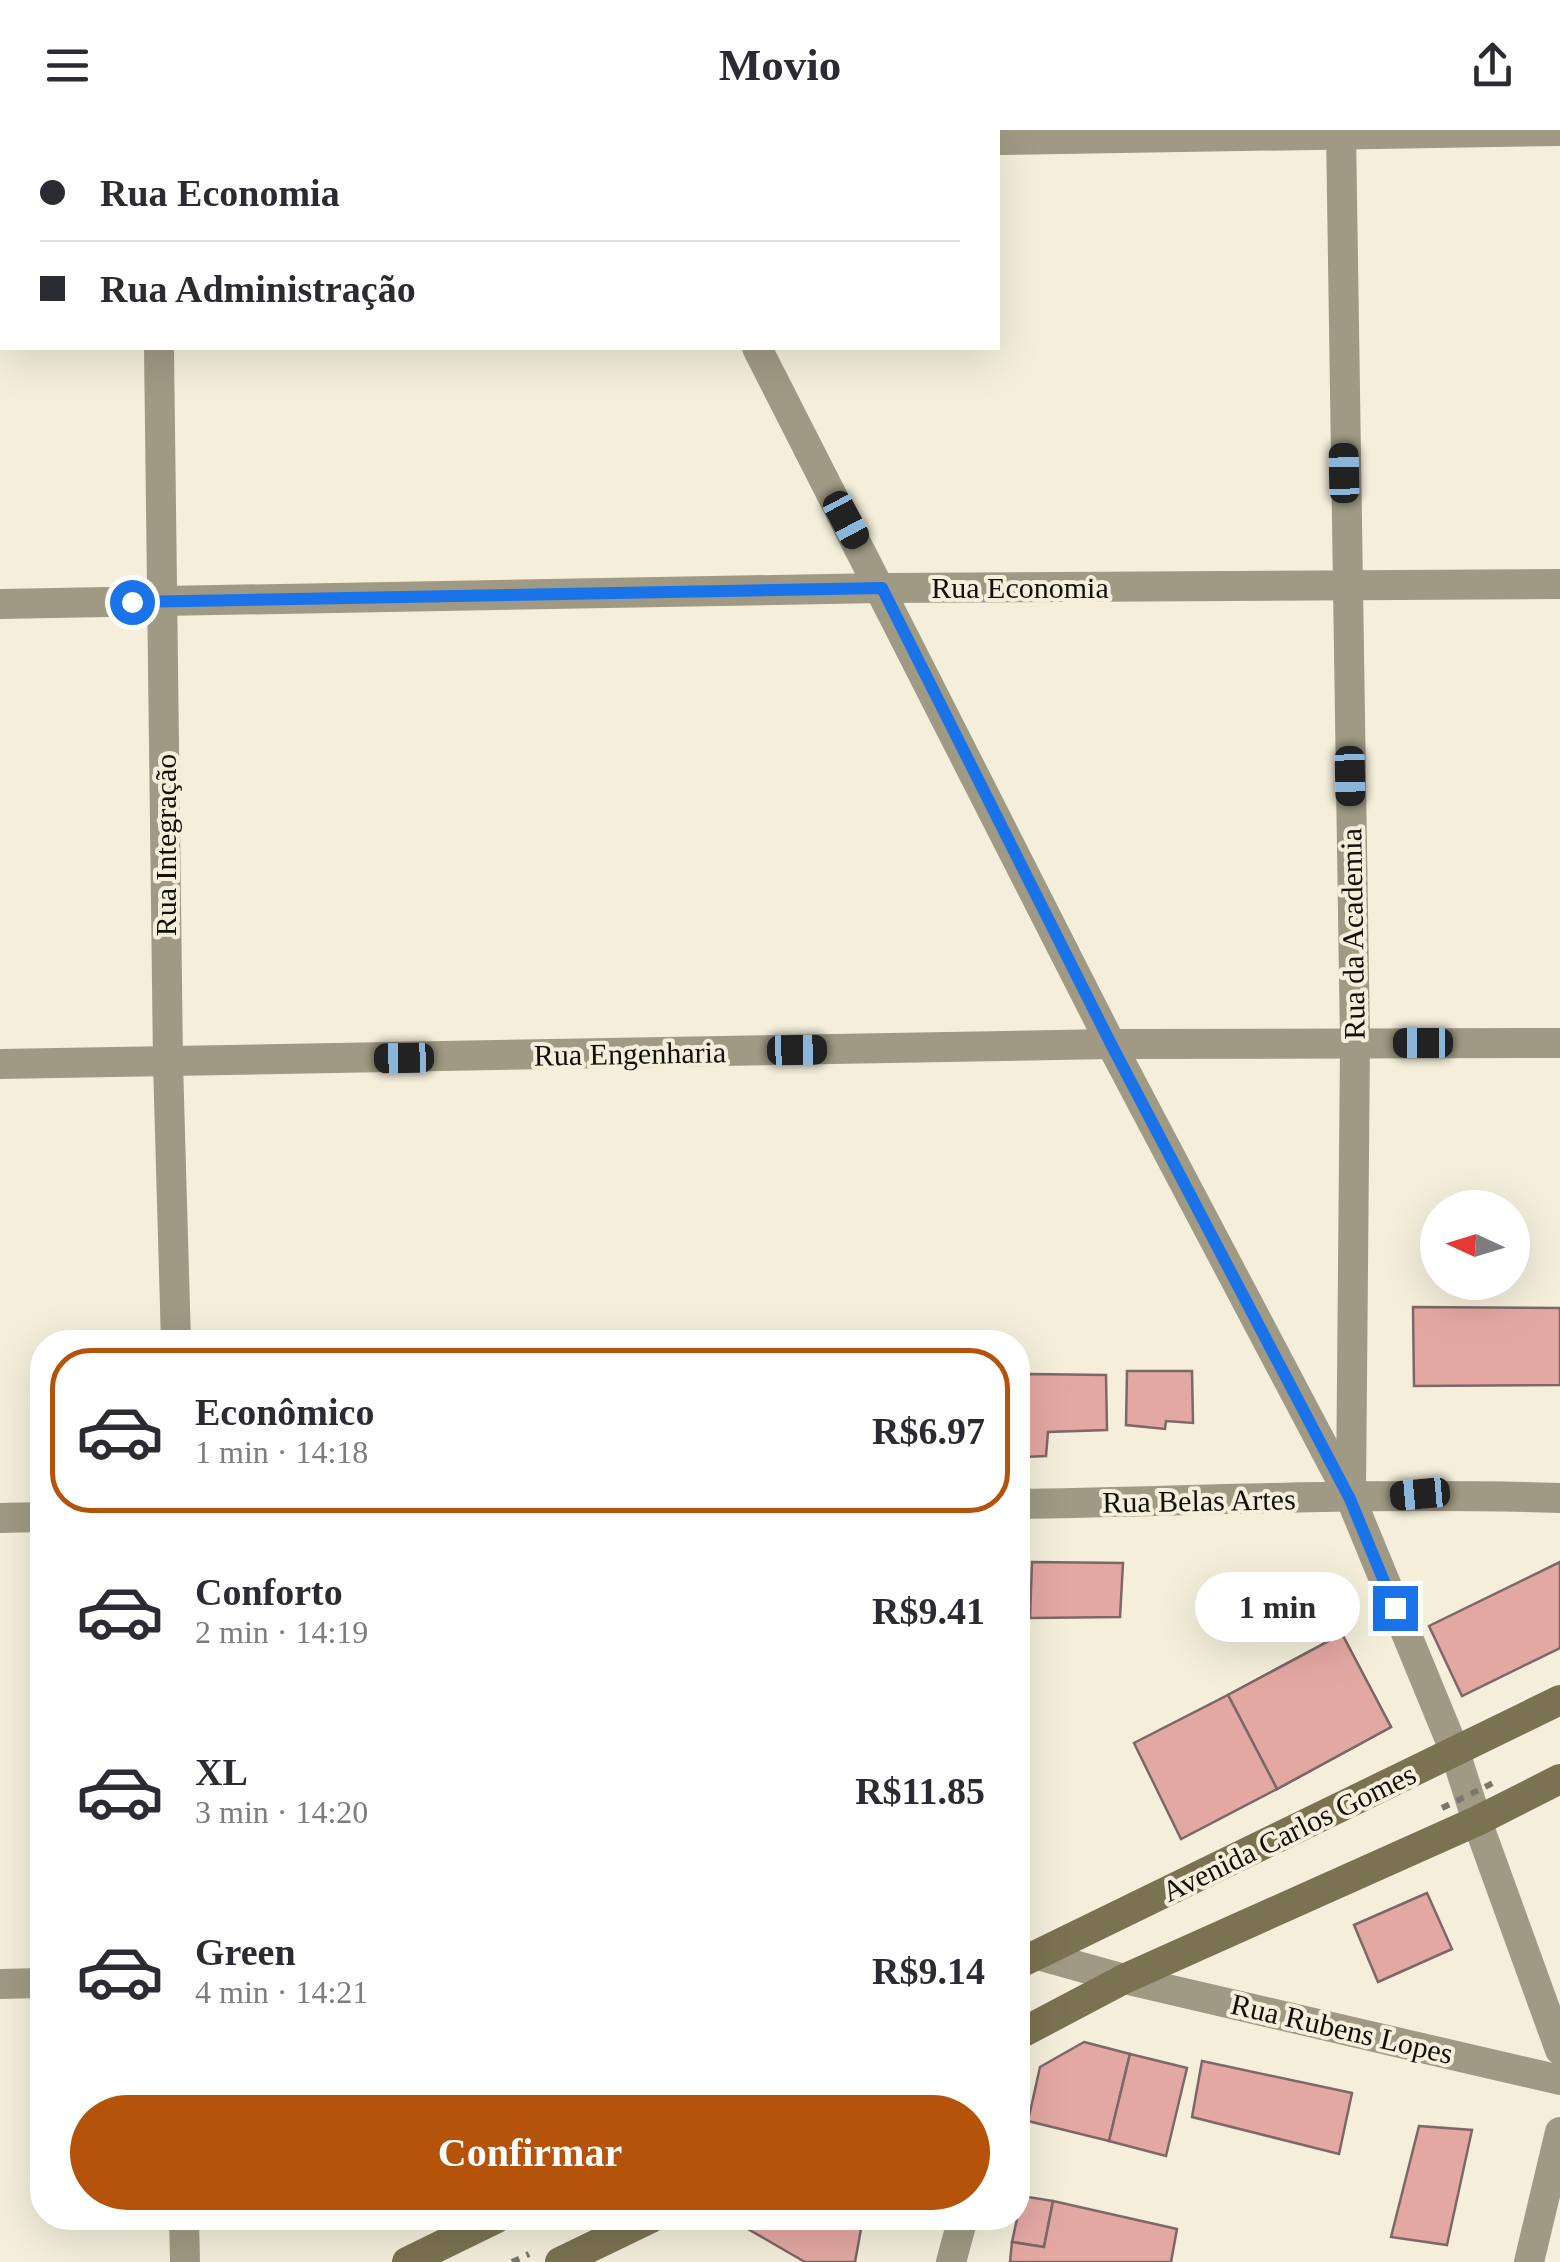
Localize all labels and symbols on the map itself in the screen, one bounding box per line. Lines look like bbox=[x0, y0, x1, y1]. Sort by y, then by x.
car bbox=[1328, 443, 1360, 503]
car bbox=[819, 486, 873, 554]
street label: Rua Economia bbox=[931, 571, 1109, 604]
route start bbox=[110, 580, 155, 625]
car bbox=[1334, 746, 1366, 806]
street label: Rua Integração bbox=[149, 754, 182, 936]
street label: Rua da Academia bbox=[1334, 828, 1371, 1040]
car bbox=[1393, 1028, 1453, 1058]
car bbox=[767, 1034, 827, 1066]
street label: Rua Engenharia bbox=[534, 1035, 726, 1072]
car bbox=[374, 1042, 434, 1074]
north arrow bbox=[1420, 1190, 1530, 1300]
car bbox=[1389, 1476, 1451, 1512]
street label: Rua Belas Artes bbox=[1102, 1482, 1296, 1519]
callout: 1 min bbox=[1195, 1573, 1360, 1643]
route end bbox=[1373, 1586, 1418, 1631]
street label: Avenida Carlos Gomes bbox=[1157, 1757, 1421, 1908]
street label: Rua Rubens Lopes bbox=[1228, 1987, 1456, 2070]

